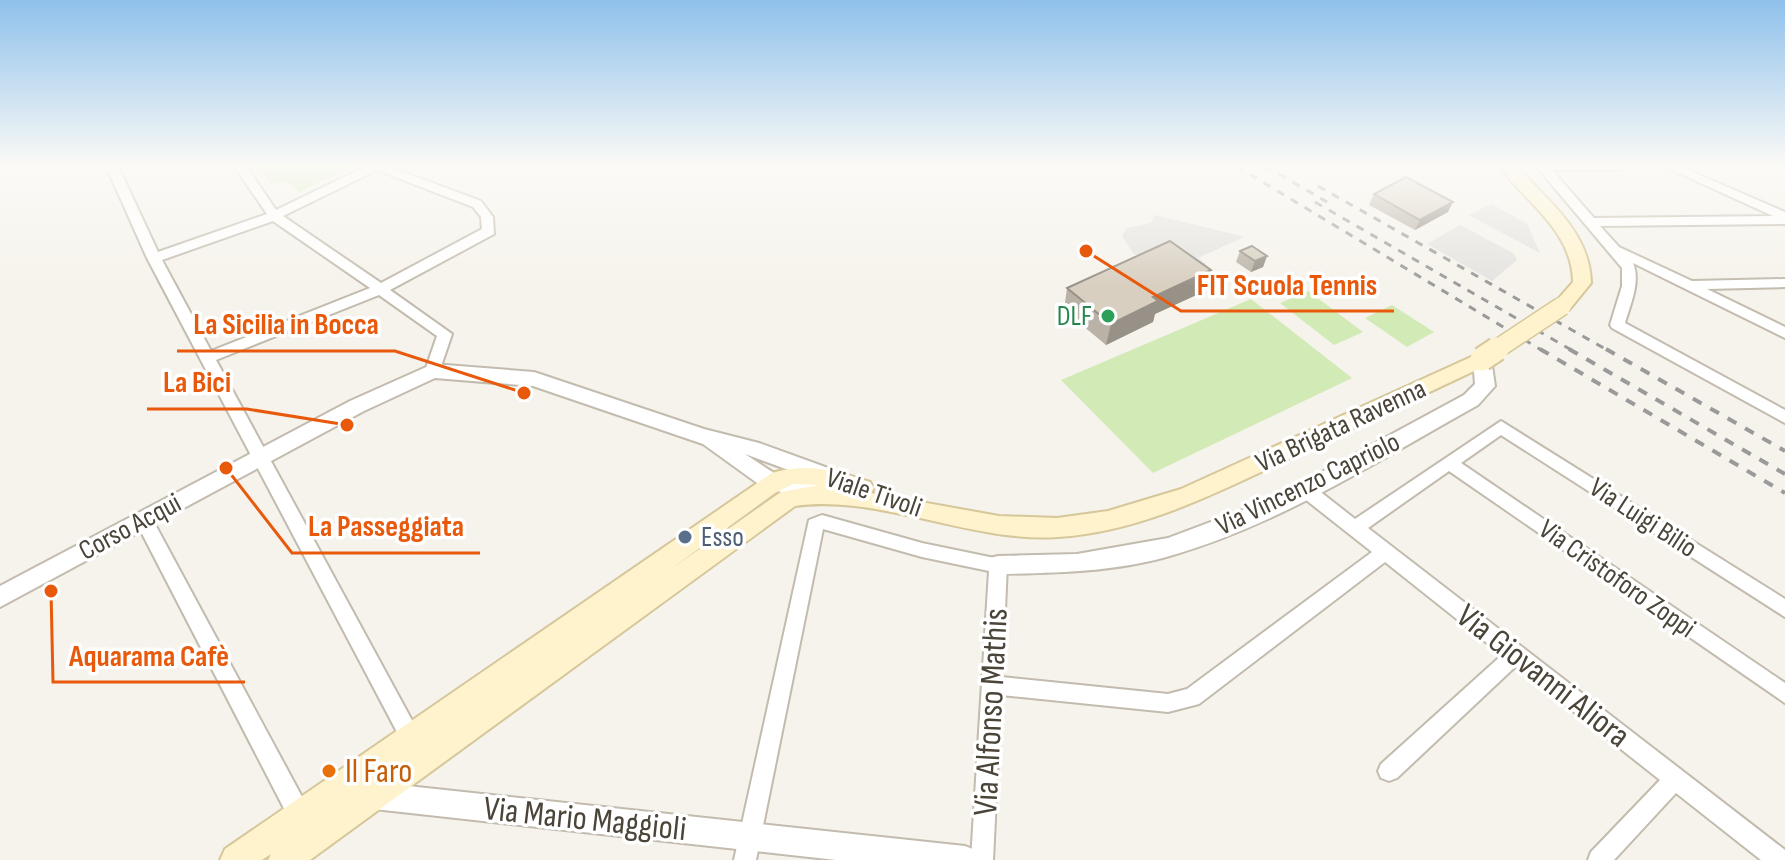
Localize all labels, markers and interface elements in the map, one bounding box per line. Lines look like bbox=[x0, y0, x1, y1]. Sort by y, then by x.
callout: FIT Scuola Tennis bbox=[1181, 257, 1394, 311]
text: FIT Scuola Tennis bbox=[1197, 268, 1377, 304]
callout: La Sicilia in Bocca bbox=[177, 297, 395, 351]
place label: DLF bbox=[1057, 300, 1092, 333]
text: La Sicilia in Bocca bbox=[193, 307, 379, 343]
marker: DLF bbox=[1099, 307, 1117, 325]
callout: La Bici bbox=[147, 355, 247, 409]
text: La Bici bbox=[163, 365, 231, 401]
street label: Via Brigata Ravenna bbox=[1251, 372, 1431, 480]
street label: Via Vincenzo Capriolo bbox=[1211, 425, 1405, 543]
street label: Viale Tivoli bbox=[822, 461, 926, 525]
street label: Via Luigi Bilio bbox=[1583, 471, 1703, 565]
street label: Corso Acqui bbox=[73, 486, 187, 568]
callout: La Passeggiata bbox=[292, 499, 480, 553]
text: La Passeggiata bbox=[308, 509, 464, 545]
street label: Via Cristoforo Zoppi bbox=[1532, 513, 1702, 645]
place label: Esso bbox=[701, 521, 744, 554]
marker: Esso bbox=[676, 528, 694, 546]
street label: Via Giovanni Aliora bbox=[1448, 596, 1638, 756]
street label: Via Alfonso Mathis bbox=[965, 607, 1017, 817]
callout: Aquarama Cafè bbox=[53, 628, 245, 682]
text: Aquarama Cafè bbox=[68, 639, 229, 675]
place label: Il Faro bbox=[345, 751, 412, 792]
marker: Il Faro bbox=[320, 762, 338, 780]
street label: Via Mario Maggioli bbox=[482, 788, 688, 850]

